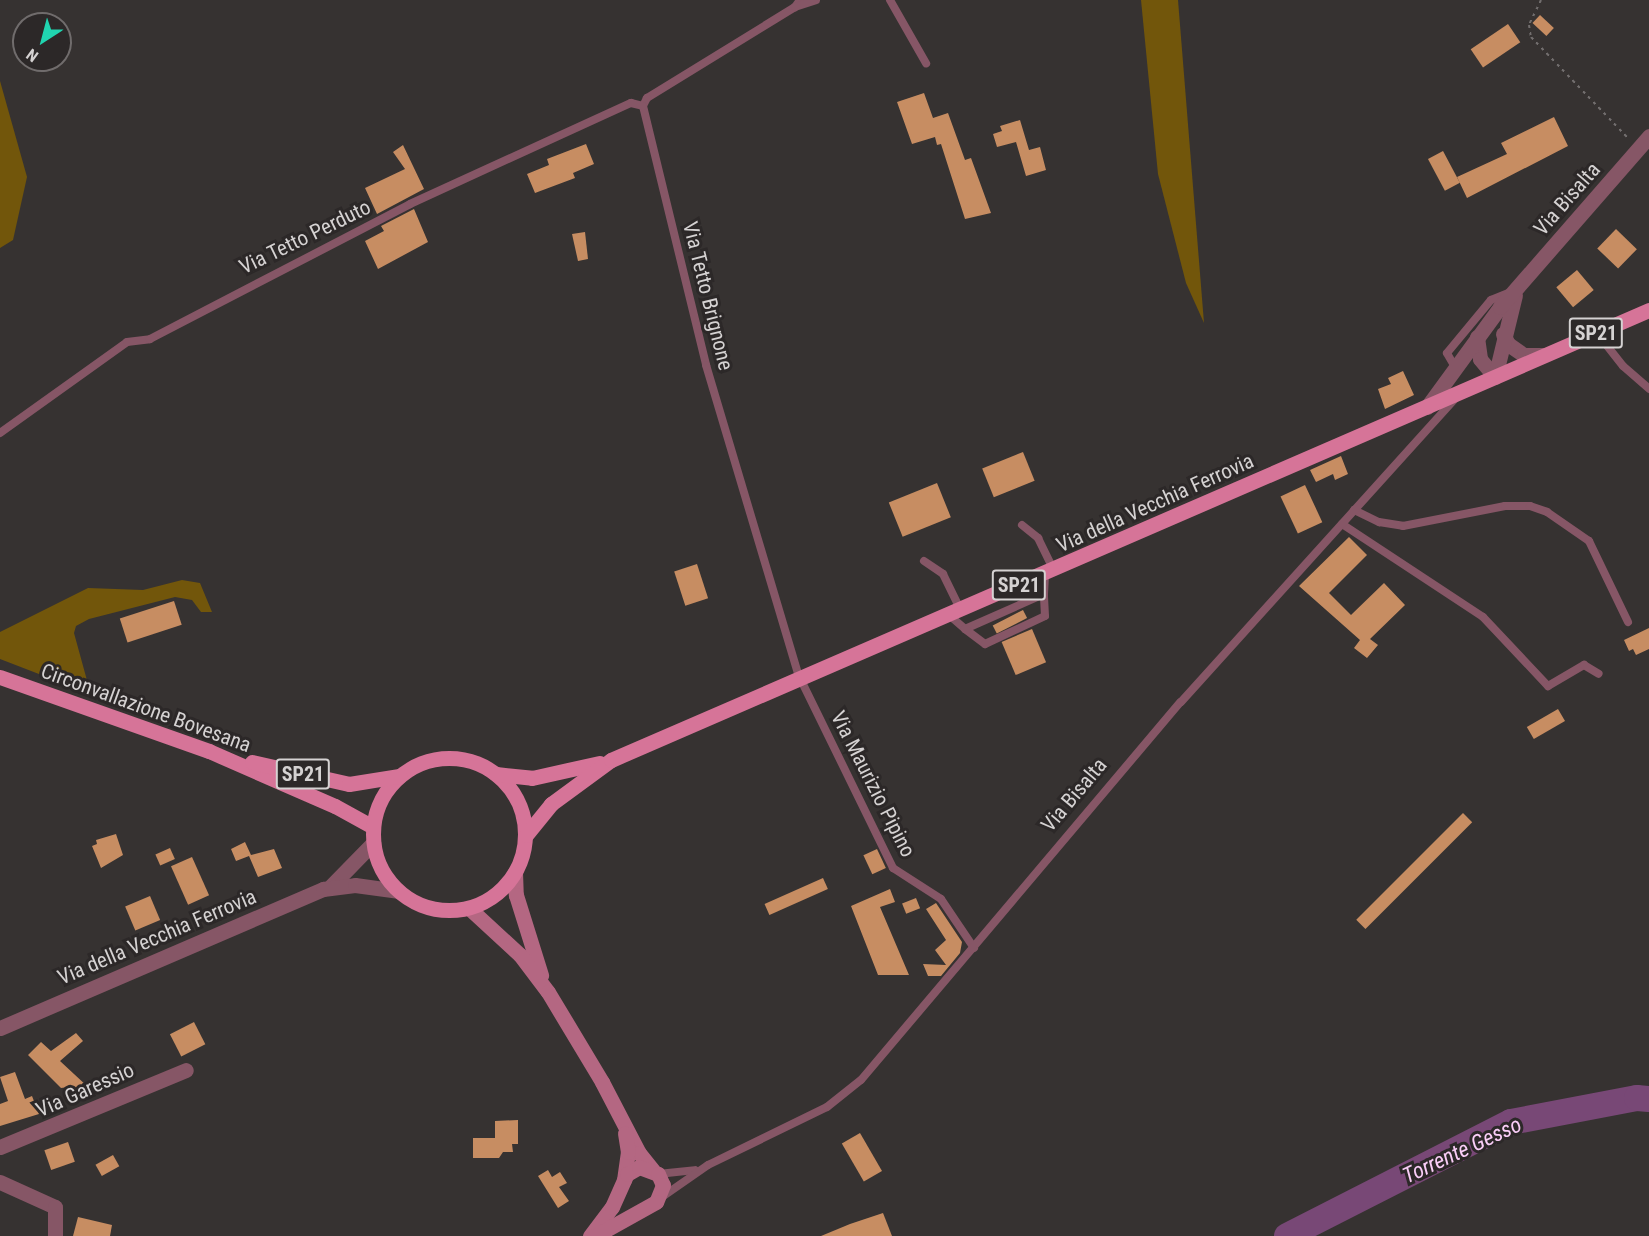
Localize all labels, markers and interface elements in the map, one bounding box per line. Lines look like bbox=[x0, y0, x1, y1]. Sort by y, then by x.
north arrow bbox=[12, 12, 72, 72]
text: N bbox=[23, 45, 42, 66]
street label: Via Bisalta bbox=[1528, 157, 1606, 241]
street label: Via Tetto Perduto bbox=[235, 194, 375, 280]
street label: Via Tetto Brignone bbox=[677, 219, 739, 373]
road number: SP21 bbox=[1568, 316, 1624, 350]
street label: Via della Vecchia Ferrovia bbox=[1052, 448, 1258, 558]
road number: SP21 bbox=[990, 568, 1048, 602]
street label: Circonvallazione Bovesana bbox=[38, 658, 254, 758]
street label: Via Maurizio Pipino bbox=[825, 707, 921, 861]
street label: Via Bisalta bbox=[1036, 753, 1112, 837]
road number: SP21 bbox=[274, 757, 332, 791]
street label: Via della Vecchia Ferrovia bbox=[54, 884, 260, 990]
street label: Via Garessio bbox=[32, 1057, 138, 1123]
water label: Torrente Gesso bbox=[1398, 1111, 1526, 1189]

